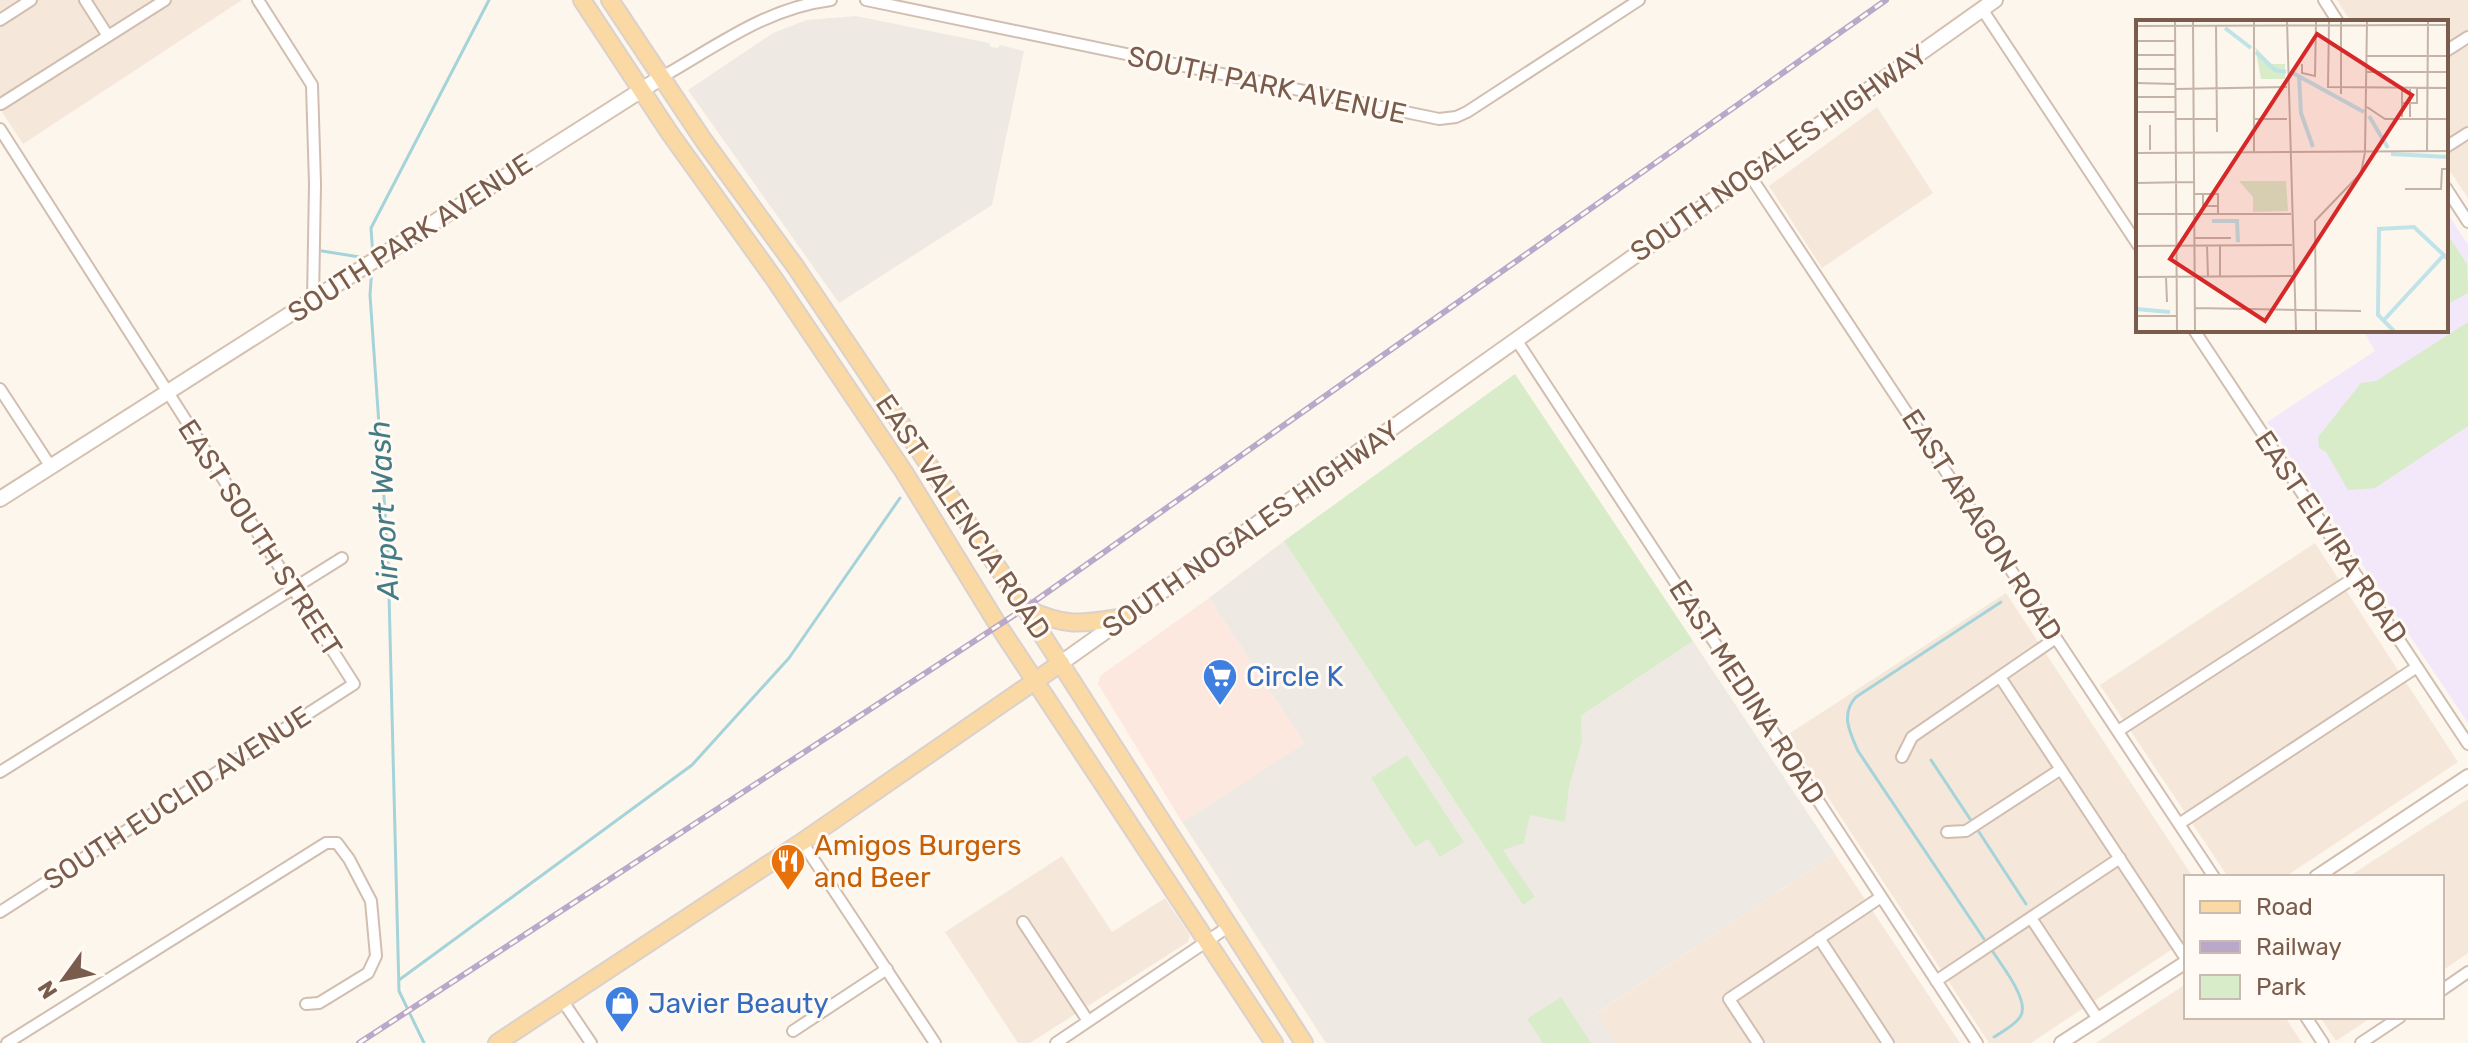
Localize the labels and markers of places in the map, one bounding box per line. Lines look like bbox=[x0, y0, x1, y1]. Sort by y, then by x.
supermarket icon: Circle K bbox=[1201, 657, 1239, 707]
place label: Circle K bbox=[1246, 660, 1344, 693]
place label: Amigos Burgers and Beer bbox=[814, 829, 1022, 894]
restaurant icon: Amigos Burgers and Beer bbox=[769, 842, 807, 892]
shop icon: Javier Beauty bbox=[603, 984, 641, 1034]
place label: Javier Beauty bbox=[648, 987, 829, 1020]

